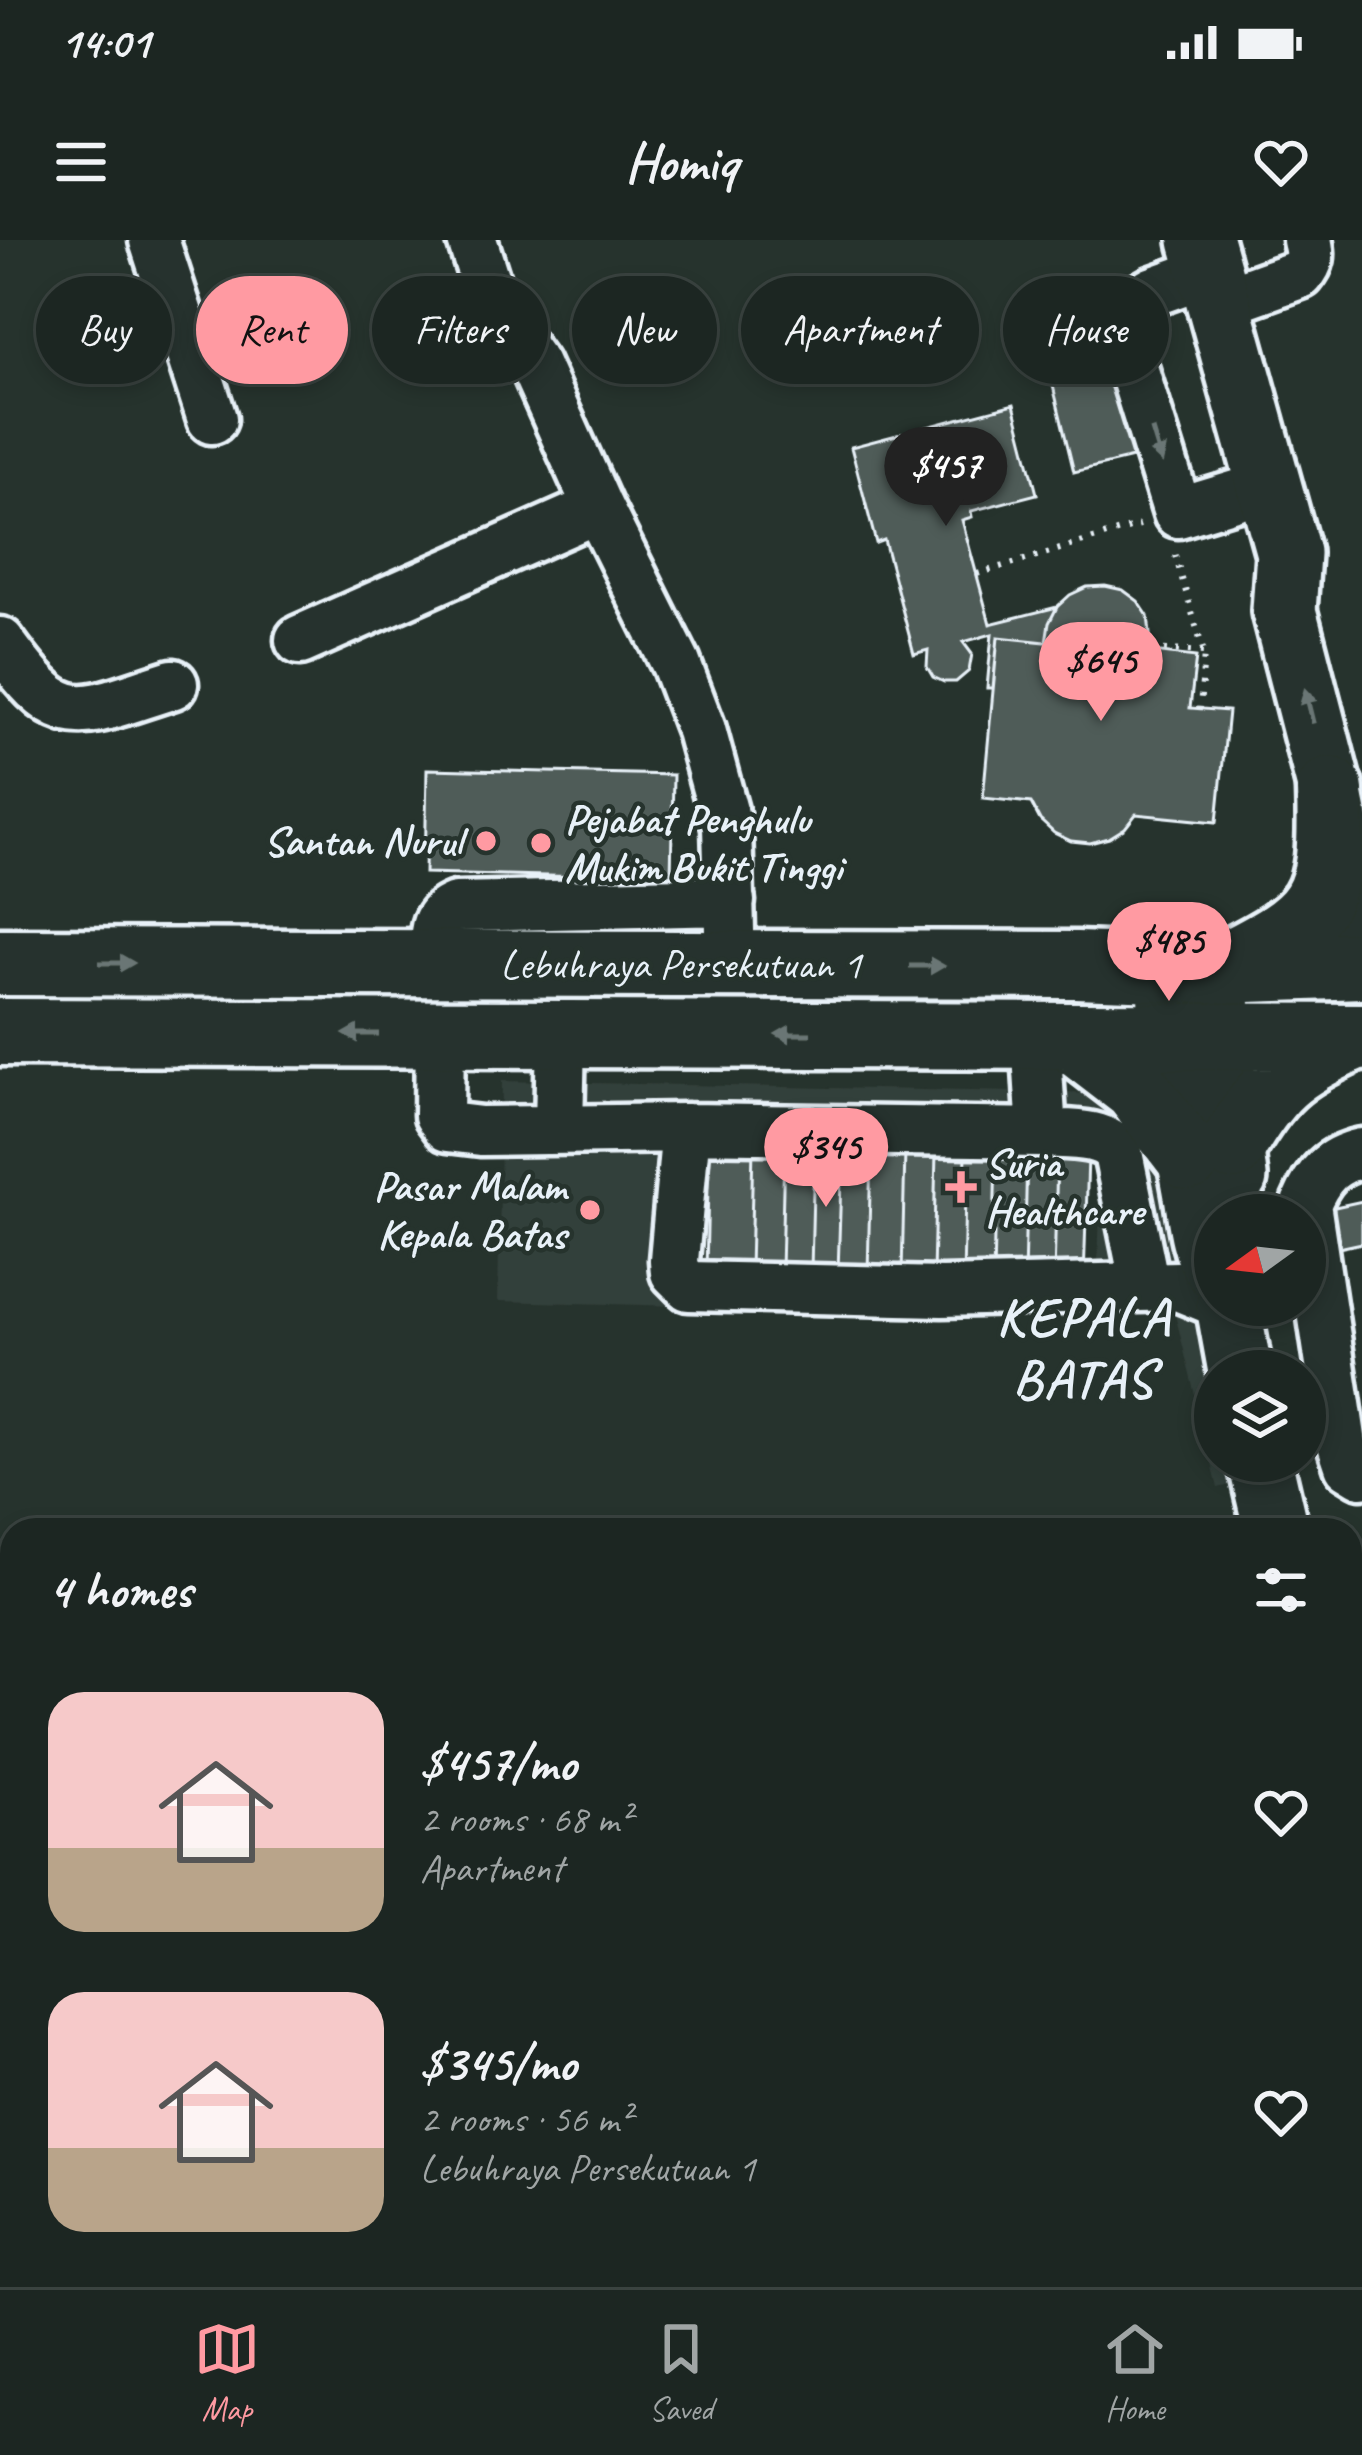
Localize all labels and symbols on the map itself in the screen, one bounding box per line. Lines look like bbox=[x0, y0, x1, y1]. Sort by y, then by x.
pin: $457 bbox=[875, 427, 1017, 529]
one-way arrow bbox=[1149, 428, 1167, 465]
pin: $645 bbox=[1030, 622, 1172, 724]
one-way arrow bbox=[1298, 687, 1317, 724]
place label: Pejabat Penghulu Mukim Bukit Tinggi bbox=[565, 793, 848, 894]
place label: Santan Nurul bbox=[263, 815, 470, 868]
marker: Santan Nurul bbox=[473, 828, 499, 854]
marker: Pejabat Penghulu Mukim Bukit Tinggi bbox=[528, 830, 554, 856]
pin: $485 bbox=[1098, 902, 1240, 1004]
street label: Lebuhraya Persekutuan 1 bbox=[500, 938, 864, 991]
one-way arrow bbox=[99, 953, 137, 973]
one-way arrow bbox=[909, 956, 947, 976]
one-way arrow bbox=[341, 1024, 379, 1044]
one-way arrow bbox=[773, 1025, 811, 1044]
pin: $345 bbox=[755, 1108, 897, 1210]
place label: Suria Healthcare bbox=[985, 1137, 1147, 1238]
place label: Pasar Malam Kepala Batas bbox=[374, 1160, 570, 1261]
marker: Suria Healthcare bbox=[948, 1174, 974, 1200]
north arrow bbox=[1194, 1194, 1326, 1326]
marker: Pasar Malam Kepala Batas bbox=[577, 1197, 603, 1223]
district label: KEPALA BATAS bbox=[996, 1283, 1172, 1413]

